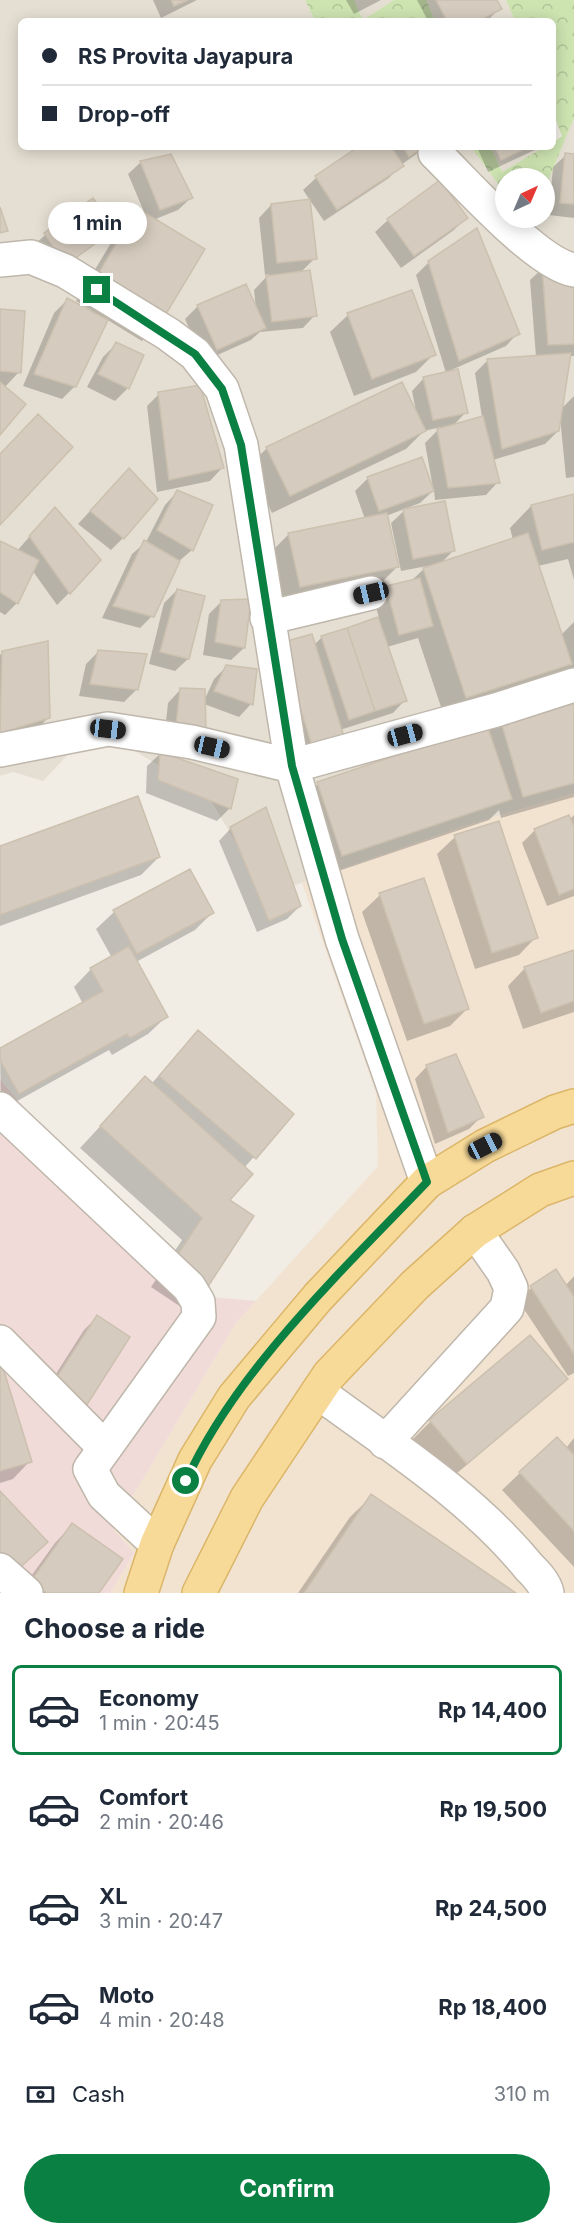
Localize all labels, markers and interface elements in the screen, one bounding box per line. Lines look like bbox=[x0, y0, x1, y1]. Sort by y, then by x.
text: RS Provita Jayapura bbox=[78, 43, 293, 69]
text: Drop-off bbox=[78, 101, 170, 127]
north arrow bbox=[495, 168, 555, 228]
map controls bbox=[495, 168, 555, 228]
callout: 1 min bbox=[48, 203, 146, 245]
text: 1 min bbox=[73, 211, 122, 235]
route end bbox=[83, 276, 110, 303]
car bbox=[351, 580, 391, 606]
car bbox=[89, 718, 127, 740]
car bbox=[385, 722, 425, 748]
car bbox=[192, 734, 232, 760]
car bbox=[465, 1130, 505, 1162]
route start bbox=[172, 1467, 199, 1494]
text: Choose a ride bbox=[24, 1612, 205, 1645]
icon: car bbox=[27, 1683, 81, 1737]
text: Economy bbox=[99, 1685, 199, 1711]
text: Rp 14,400 bbox=[438, 1697, 547, 1723]
text: 1 min · 20:45 bbox=[99, 1711, 220, 1735]
icon: car bbox=[27, 1782, 81, 1836]
text: Comfort bbox=[99, 1784, 188, 1810]
text: Rp 19,500 bbox=[439, 1796, 547, 1822]
text: 2 min · 20:46 bbox=[99, 1810, 224, 1834]
icon: car bbox=[27, 1881, 81, 1935]
text: XL bbox=[99, 1883, 128, 1909]
text: Rp 24,500 bbox=[435, 1895, 547, 1921]
text: 3 min · 20:47 bbox=[99, 1909, 223, 1933]
icon: car bbox=[27, 1980, 81, 2034]
text: Moto bbox=[99, 1982, 154, 2008]
text: Rp 18,400 bbox=[438, 1994, 547, 2020]
text: 4 min · 20:48 bbox=[99, 2008, 225, 2032]
icon: cash bbox=[24, 2078, 57, 2111]
text: Cash bbox=[72, 2081, 125, 2107]
text: 310 m bbox=[494, 2082, 550, 2106]
button: Confirm bbox=[24, 2154, 550, 2223]

